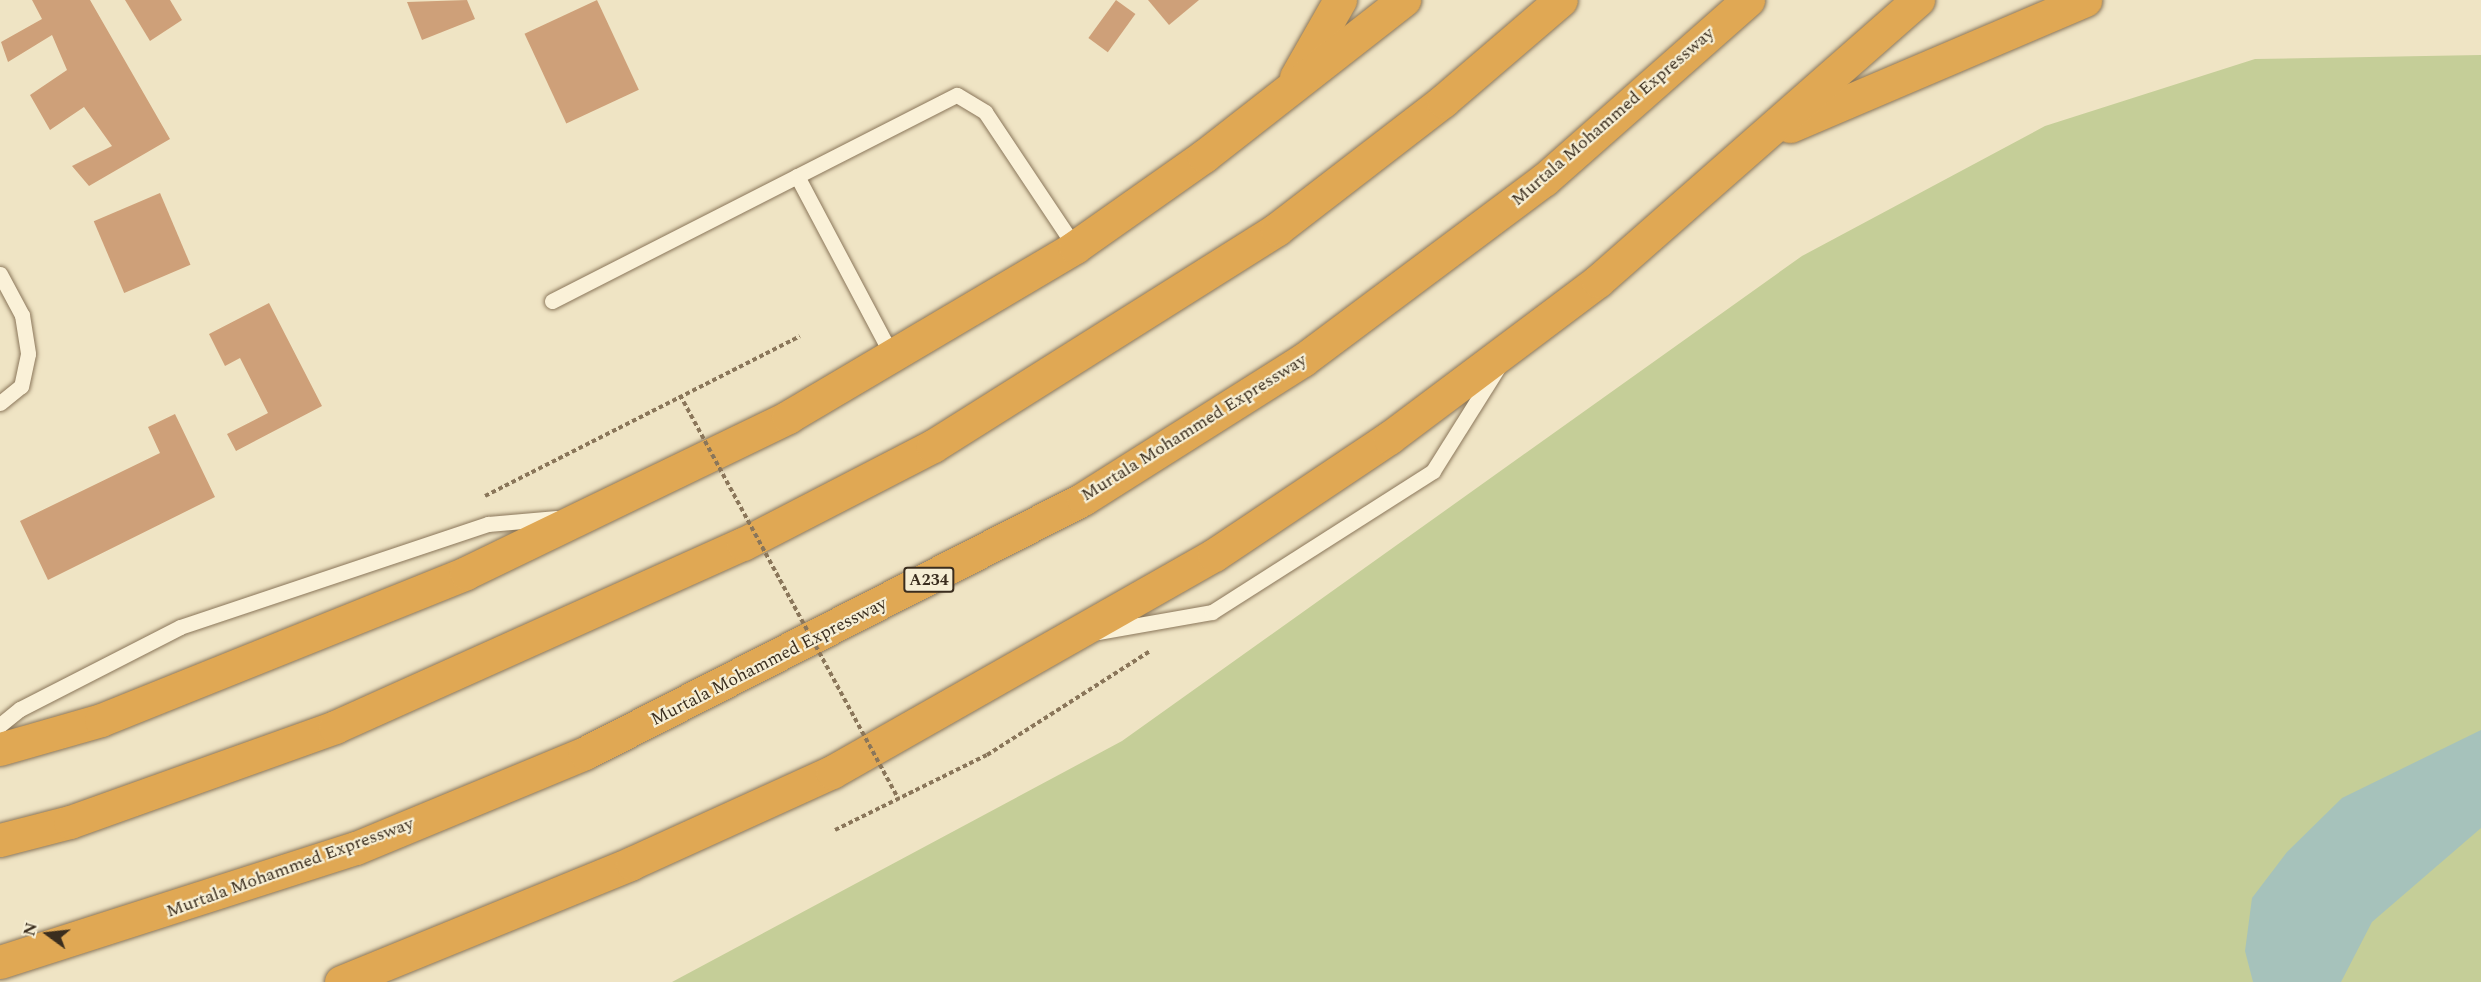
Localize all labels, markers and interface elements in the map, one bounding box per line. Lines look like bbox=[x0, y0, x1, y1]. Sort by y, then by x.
street label: Murtala Mohammed Expressway bbox=[1507, 23, 1719, 211]
street label: Murtala Mohammed Expressway bbox=[1077, 350, 1311, 506]
road number: A234 bbox=[902, 567, 956, 593]
street label: Murtala Mohammed Expressway bbox=[648, 593, 890, 731]
street label: Murtala Mohammed Expressway bbox=[163, 813, 417, 923]
north arrow bbox=[18, 904, 78, 964]
text: N bbox=[17, 920, 44, 939]

